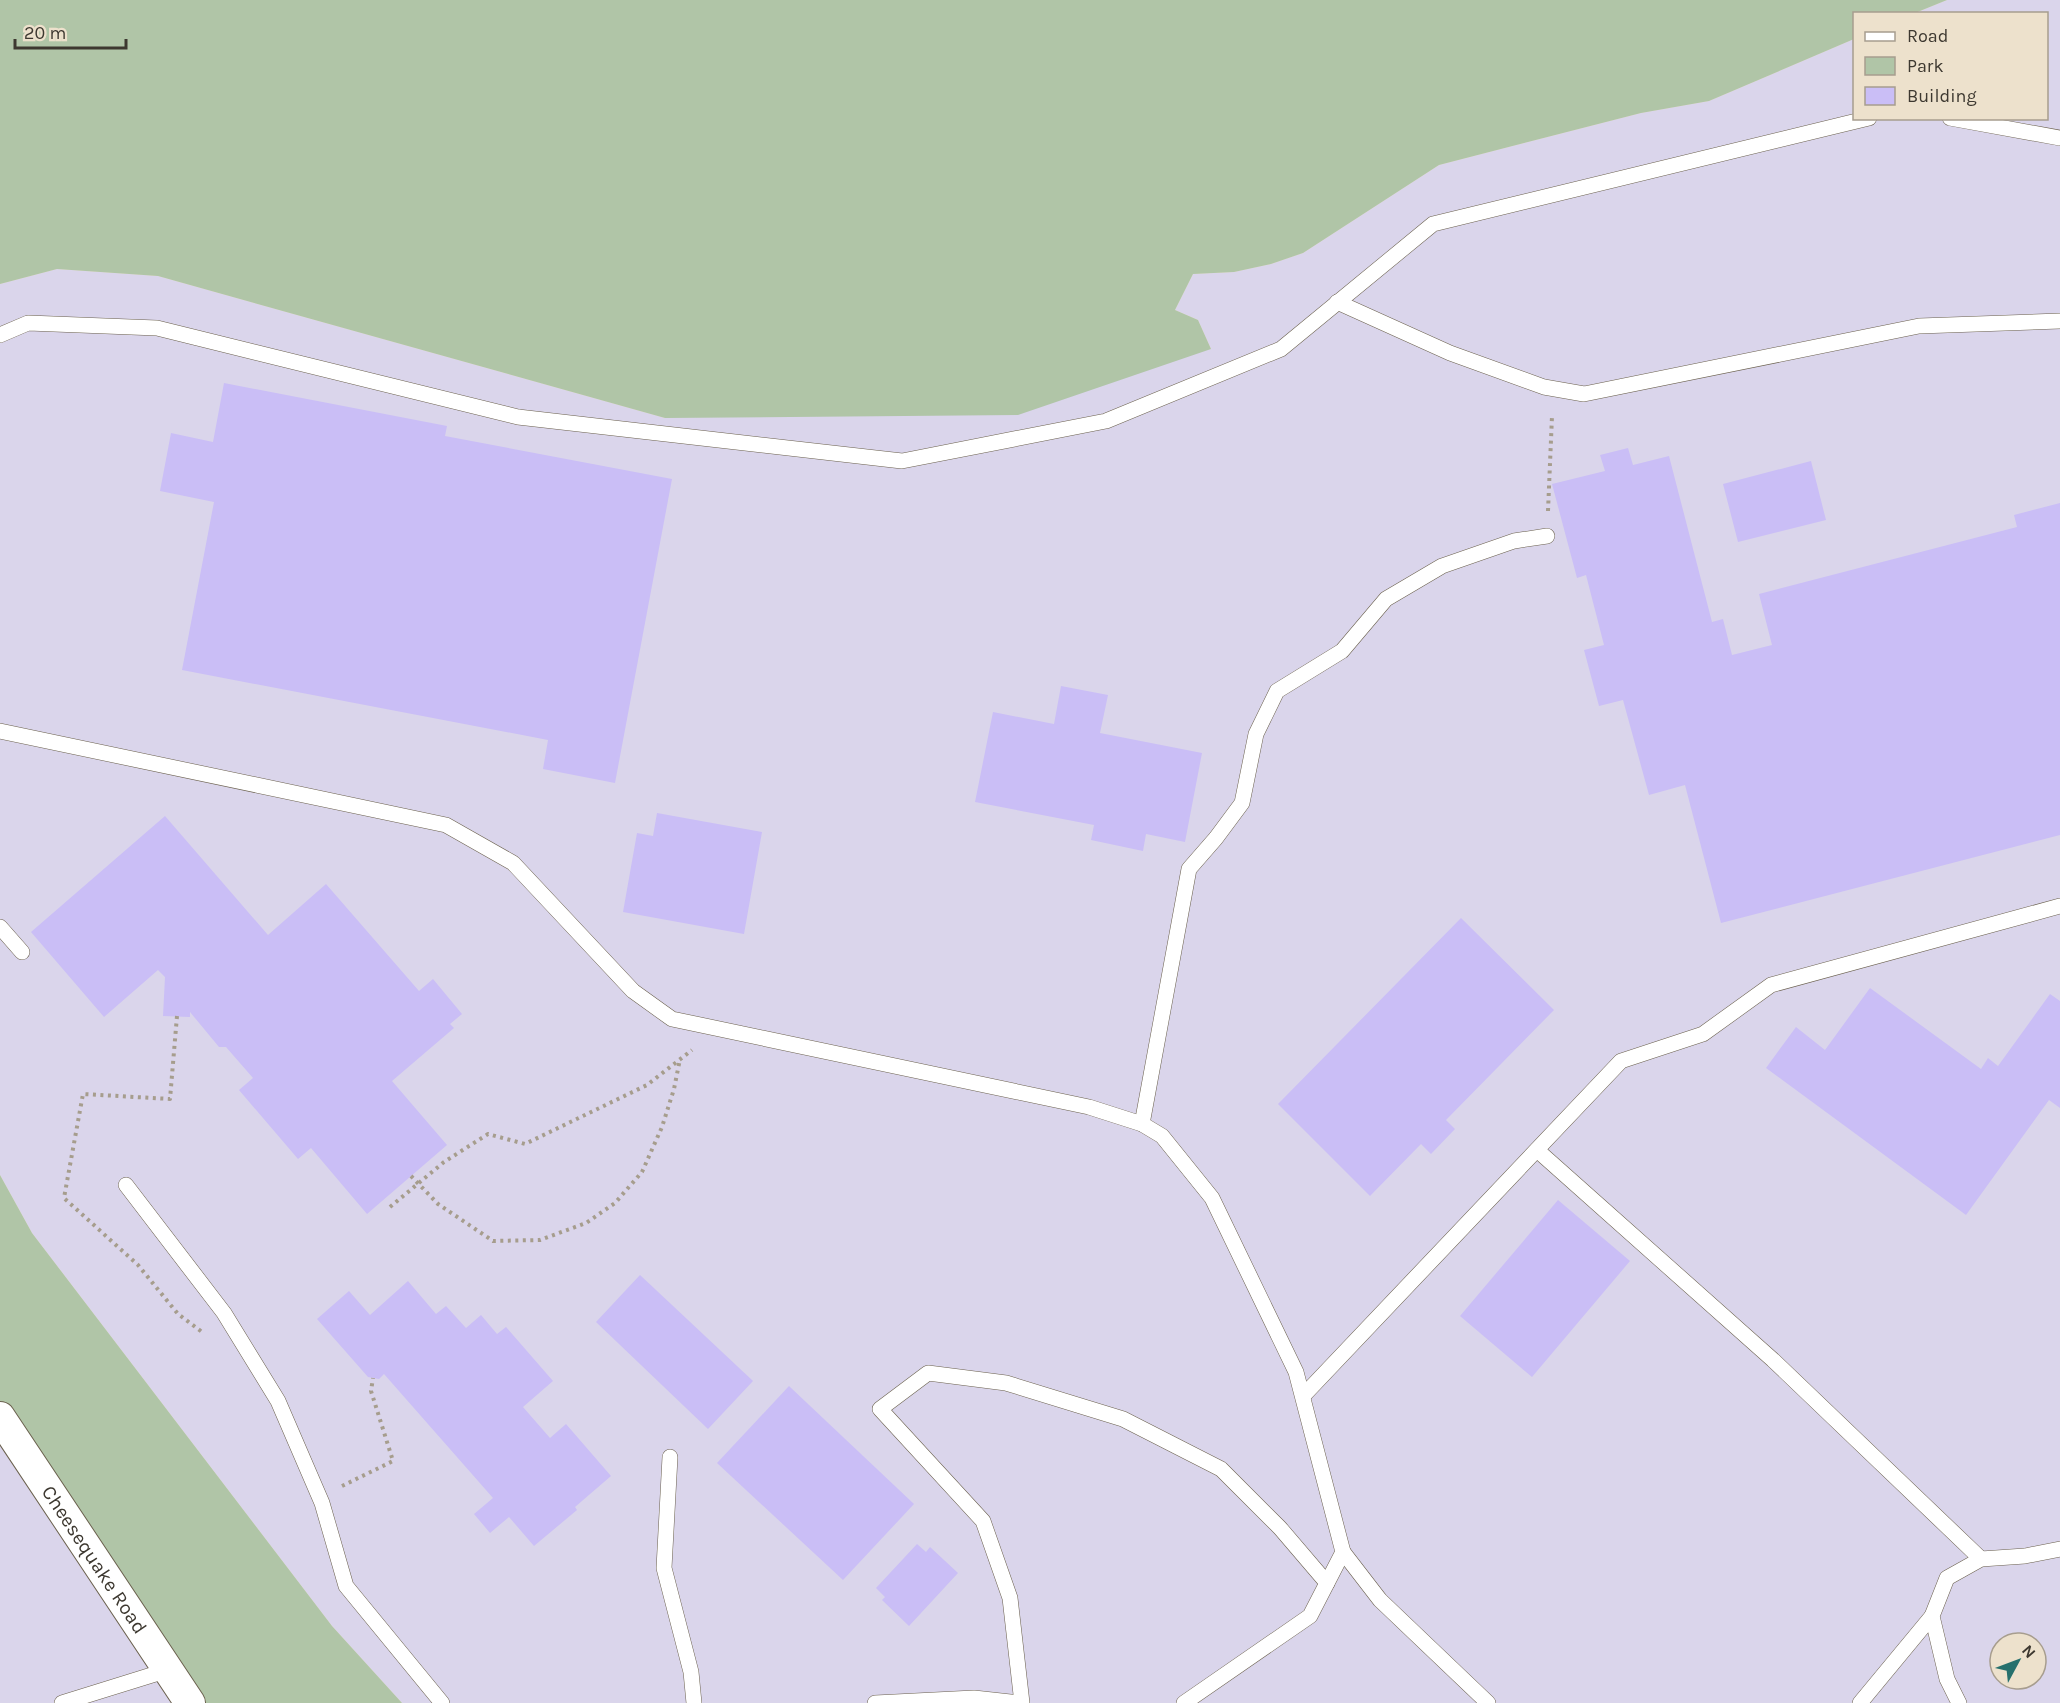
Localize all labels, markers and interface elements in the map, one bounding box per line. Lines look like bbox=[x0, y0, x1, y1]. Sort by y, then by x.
scale bar bbox=[15, 12, 126, 50]
legend bbox=[1853, 12, 2048, 120]
text: 20 m bbox=[24, 22, 66, 44]
text: Road bbox=[1907, 25, 1948, 47]
text: Park bbox=[1907, 55, 1944, 77]
text: Building bbox=[1907, 85, 1977, 107]
street label: Cheesequake Road bbox=[37, 1481, 152, 1638]
north arrow bbox=[1988, 1631, 2048, 1691]
text: N bbox=[2018, 1641, 2040, 1662]

